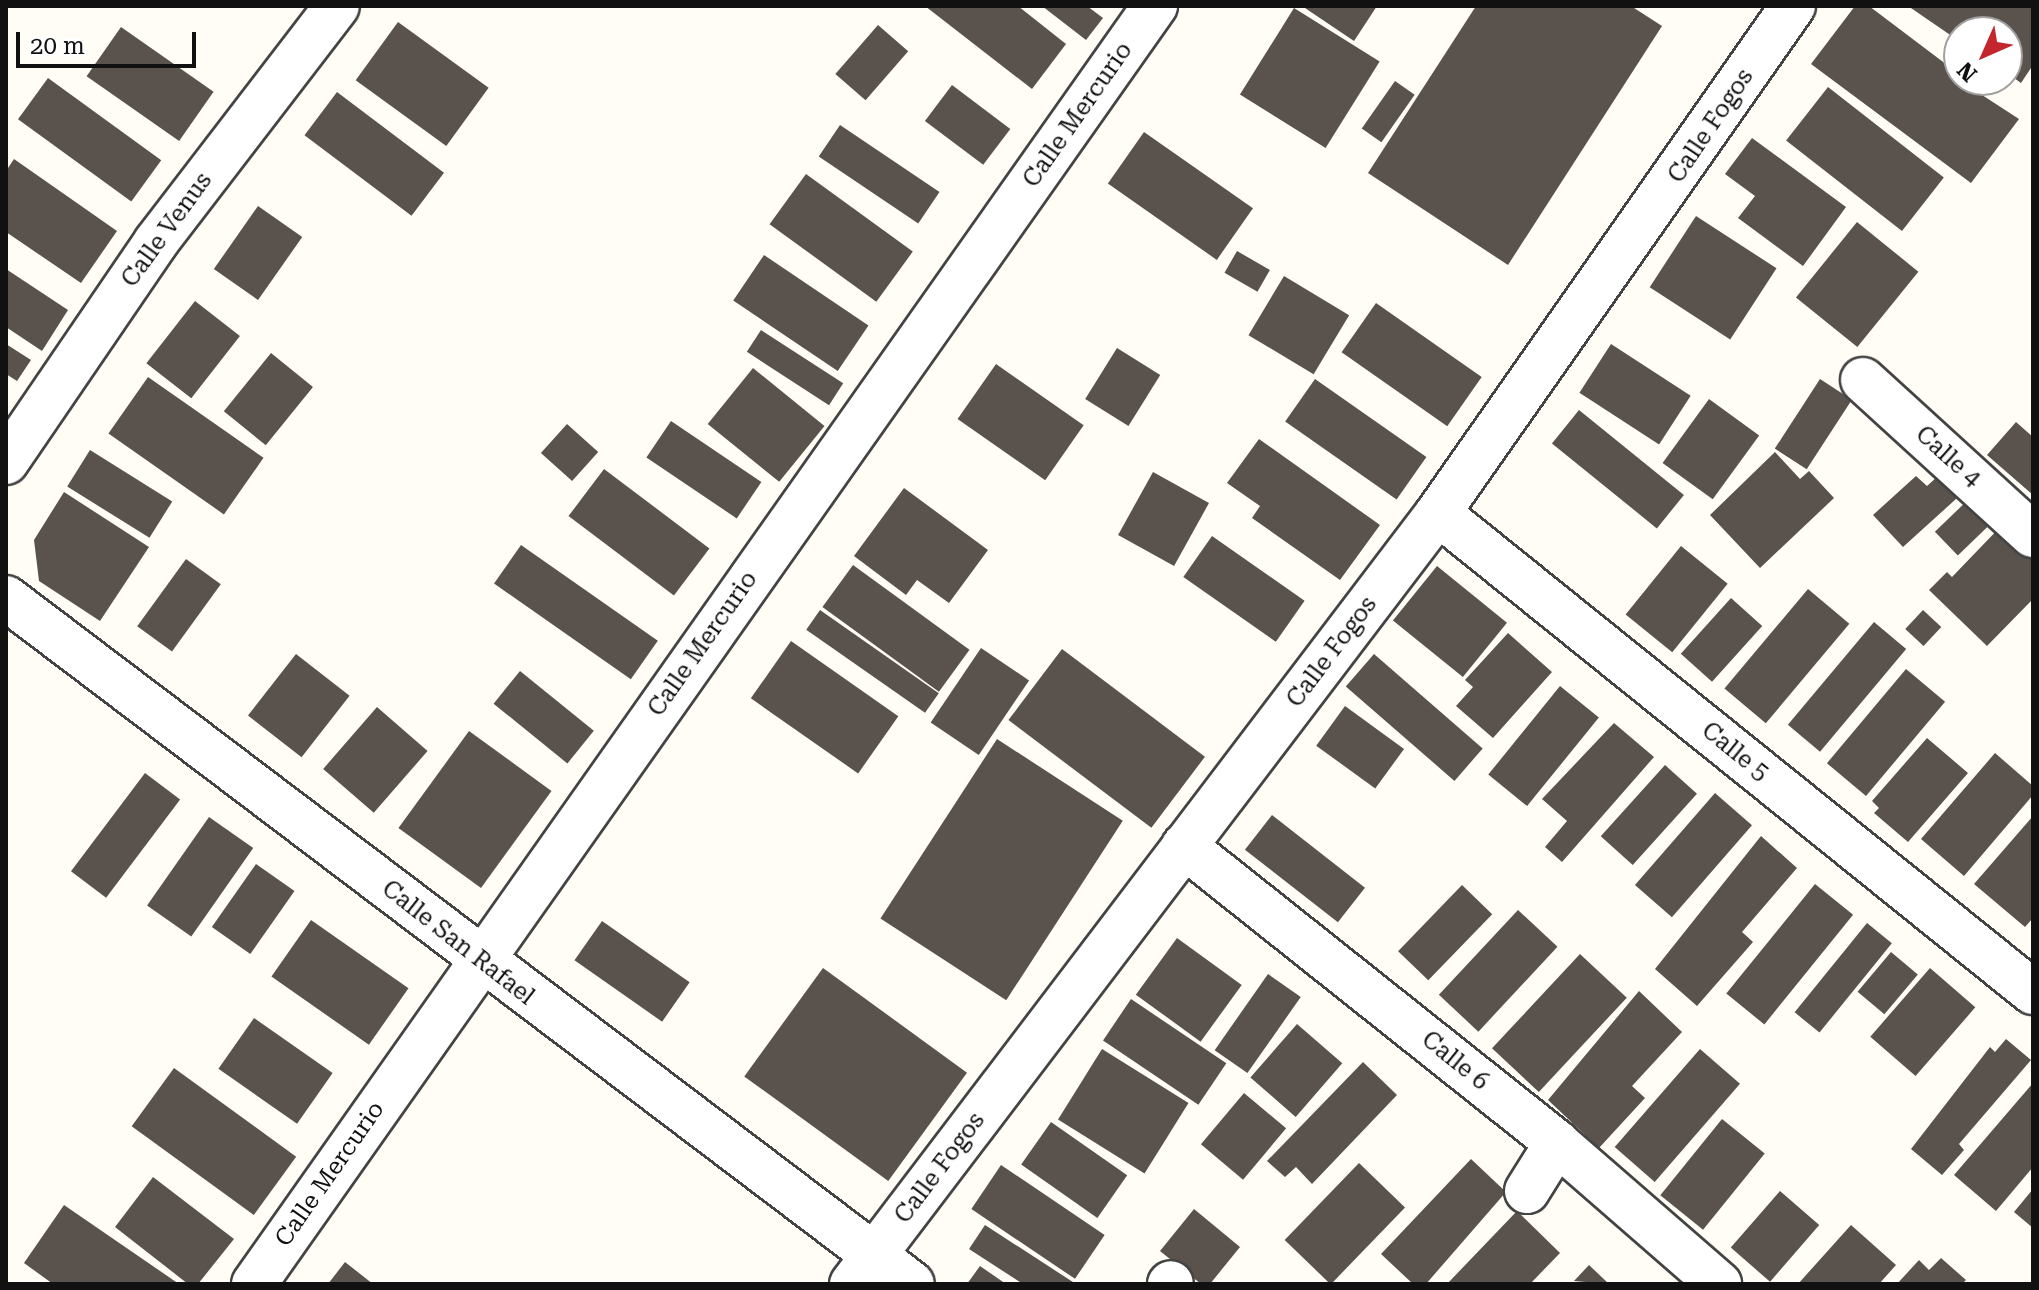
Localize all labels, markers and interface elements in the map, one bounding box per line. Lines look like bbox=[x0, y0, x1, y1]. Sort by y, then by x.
scale bar bbox=[20, 16, 200, 66]
north arrow bbox=[1943, 16, 2023, 96]
text: 20 m bbox=[30, 32, 85, 60]
street label: Calle Mercurio bbox=[1017, 37, 1139, 193]
text: N bbox=[1952, 57, 1982, 87]
street label: Calle Fogos bbox=[1662, 63, 1760, 189]
street label: Calle Venus bbox=[116, 167, 218, 293]
street label: Calle 4 bbox=[1909, 420, 1987, 494]
street label: Calle Mercurio bbox=[642, 566, 764, 722]
street label: Calle Fogos bbox=[1281, 591, 1383, 713]
street label: Calle 5 bbox=[1696, 716, 1774, 788]
street label: Calle San Rafael bbox=[376, 875, 540, 1011]
street label: Calle 6 bbox=[1416, 1025, 1494, 1097]
street label: Calle Mercurio bbox=[269, 1096, 391, 1252]
street label: Calle Fogos bbox=[889, 1107, 991, 1229]

